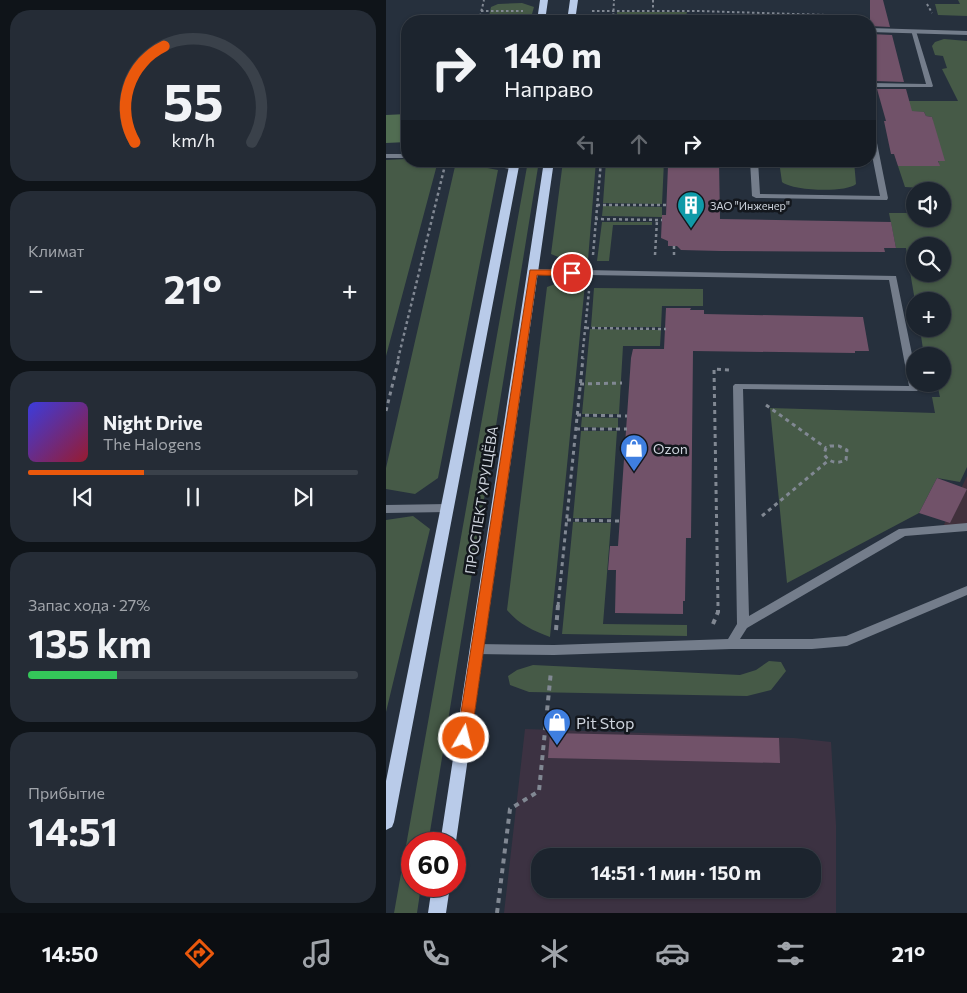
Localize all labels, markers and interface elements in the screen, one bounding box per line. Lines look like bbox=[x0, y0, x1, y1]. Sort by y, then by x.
text: 140 m bbox=[504, 32, 602, 75]
icon: right bbox=[421, 35, 486, 100]
text: 55 bbox=[163, 68, 223, 132]
text: Направо bbox=[504, 75, 594, 102]
text: km/h bbox=[171, 129, 215, 151]
icon: left bbox=[572, 130, 600, 158]
icon: ahead bbox=[625, 130, 653, 158]
icon: right bbox=[678, 130, 706, 158]
map controls bbox=[906, 182, 951, 392]
button: sound bbox=[906, 182, 951, 227]
building icon: ЗАО "Инженер" bbox=[676, 190, 706, 229]
place label: ЗАО "Инженер" bbox=[710, 199, 790, 212]
button: search bbox=[906, 237, 951, 282]
text: Климат bbox=[28, 241, 84, 260]
pin bbox=[551, 252, 593, 294]
icon: arrive bbox=[558, 259, 586, 287]
text: 21° bbox=[164, 265, 222, 312]
text: − bbox=[28, 272, 44, 306]
text: + bbox=[342, 272, 358, 306]
button: + bbox=[906, 292, 951, 337]
button: − bbox=[906, 347, 951, 392]
text: Night Drive bbox=[103, 411, 203, 434]
street label: ПРОСПЕКТ ХРУЩЁВА bbox=[461, 424, 501, 575]
shop icon: Ozon bbox=[619, 433, 649, 472]
text: The Halogens bbox=[103, 434, 201, 453]
place label: Ozon bbox=[653, 440, 688, 457]
icon: previous bbox=[69, 483, 97, 511]
icon: pause bbox=[179, 483, 207, 511]
icon: next bbox=[289, 483, 317, 511]
text: Запас хода · 27% bbox=[28, 595, 150, 614]
text: 135 km bbox=[28, 619, 152, 666]
shop icon: Pit Stop bbox=[542, 707, 572, 746]
position arrow bbox=[437, 711, 489, 763]
place label: Pit Stop bbox=[576, 713, 634, 732]
text: Прибытие bbox=[28, 783, 105, 802]
text: 14:51 bbox=[28, 807, 118, 854]
speed limit sign: 60 bbox=[401, 832, 466, 897]
text: 14:51 · 1 мин · 150 m bbox=[591, 861, 761, 884]
icon: directions bbox=[182, 936, 217, 971]
icon: music bbox=[300, 936, 335, 971]
icon: phone bbox=[418, 936, 453, 971]
icon: climate bbox=[537, 936, 572, 971]
icon: car bbox=[655, 936, 690, 971]
icon: filters bbox=[773, 936, 808, 971]
text: 14:50 bbox=[42, 940, 98, 967]
text: 21° bbox=[892, 940, 925, 967]

